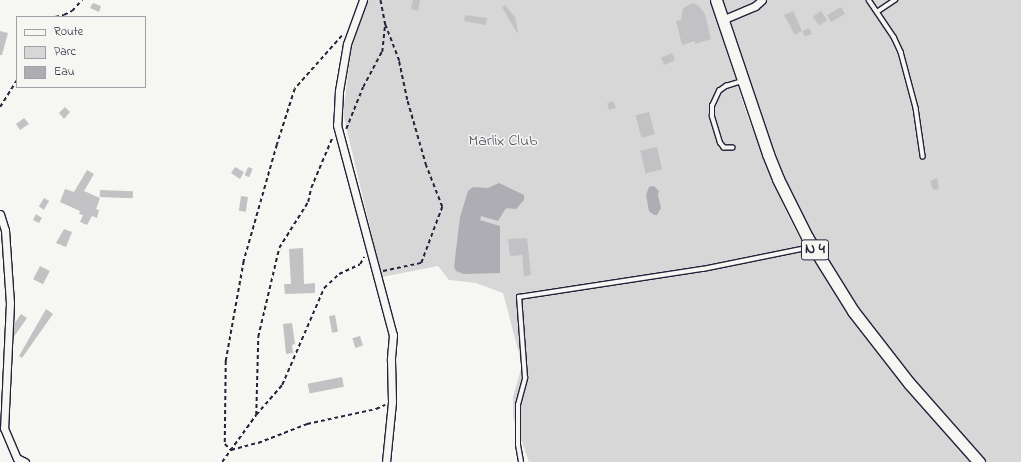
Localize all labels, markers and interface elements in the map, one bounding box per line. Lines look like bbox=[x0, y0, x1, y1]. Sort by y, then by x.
legend bbox=[16, 16, 146, 88]
text: Route bbox=[54, 23, 83, 41]
text: Parc bbox=[54, 43, 76, 61]
text: Eau bbox=[54, 63, 75, 81]
park label: Marlix Club bbox=[468, 131, 538, 151]
road number: N 4 bbox=[800, 237, 830, 263]

